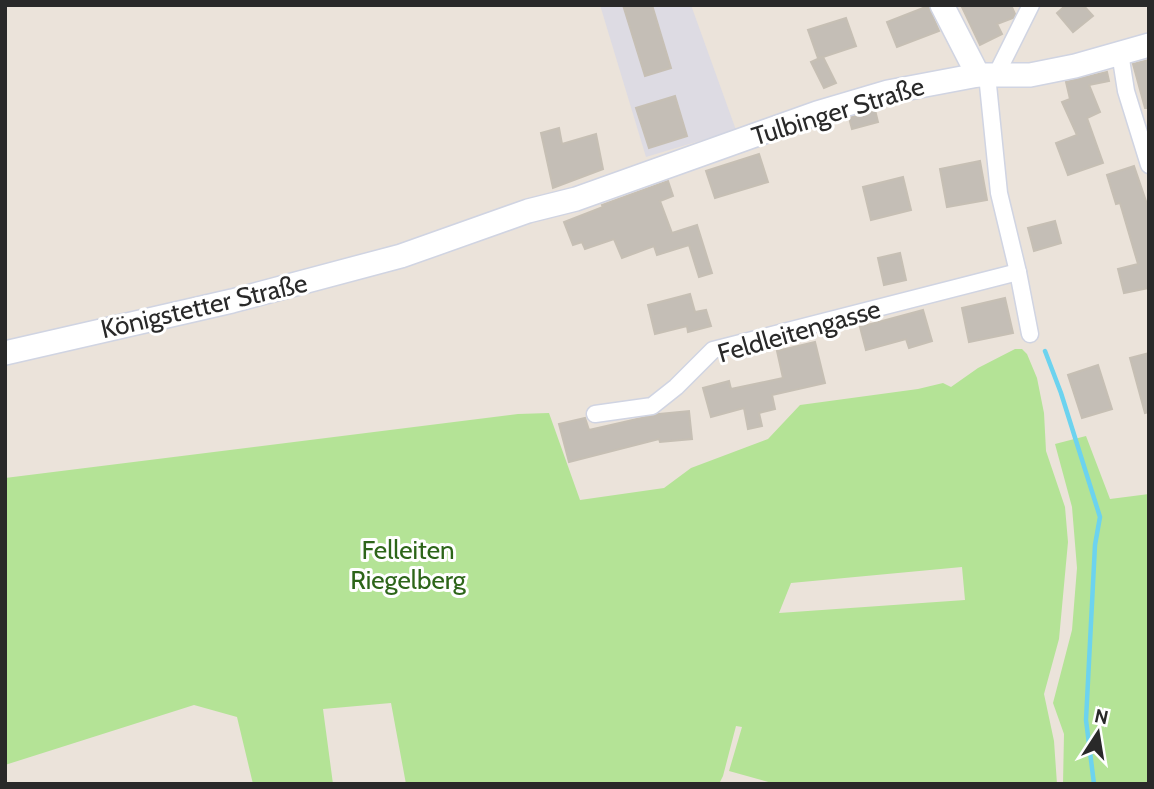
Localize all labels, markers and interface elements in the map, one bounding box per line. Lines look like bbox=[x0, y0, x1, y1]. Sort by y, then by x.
street label: Tulbinger Straße bbox=[748, 70, 928, 152]
street label: Königstetter Straße bbox=[98, 267, 310, 345]
street label: Feldleitengasse bbox=[714, 292, 884, 370]
park label: Felleiten Riegelberg bbox=[350, 534, 467, 596]
north arrow bbox=[1063, 698, 1133, 768]
text: N bbox=[1092, 704, 1110, 730]

